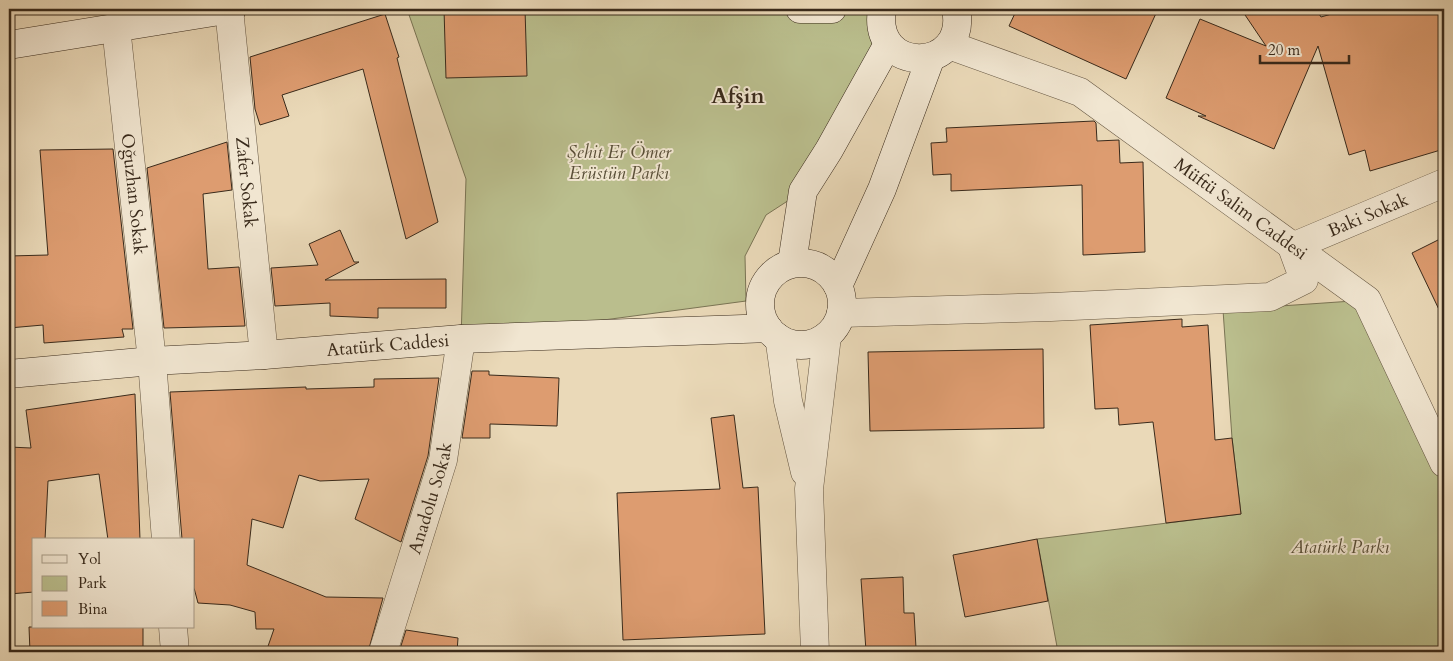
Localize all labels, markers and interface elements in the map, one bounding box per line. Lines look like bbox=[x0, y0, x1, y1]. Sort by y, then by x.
scale bar bbox=[1260, 32, 1349, 64]
text: 20 m bbox=[1268, 40, 1300, 60]
district label: Afşin bbox=[711, 81, 765, 111]
street label: Oğuzhan Sokak bbox=[115, 132, 153, 256]
street label: Zafer Sokak bbox=[229, 135, 264, 229]
park label: Şehit Er Ömer Erüstün Parkı bbox=[567, 140, 672, 186]
street label: Müftü Salim Caddesi bbox=[1169, 152, 1313, 266]
street label: Baki Sokak bbox=[1324, 187, 1413, 243]
street label: Atatürk Caddesi bbox=[326, 328, 450, 362]
street label: Anadolu Sokak bbox=[402, 440, 458, 557]
park label: Atatürk Parkı bbox=[1290, 535, 1389, 560]
legend bbox=[32, 538, 195, 628]
text: Yol bbox=[78, 549, 101, 569]
text: Park bbox=[78, 573, 107, 593]
text: Bina bbox=[78, 599, 108, 619]

